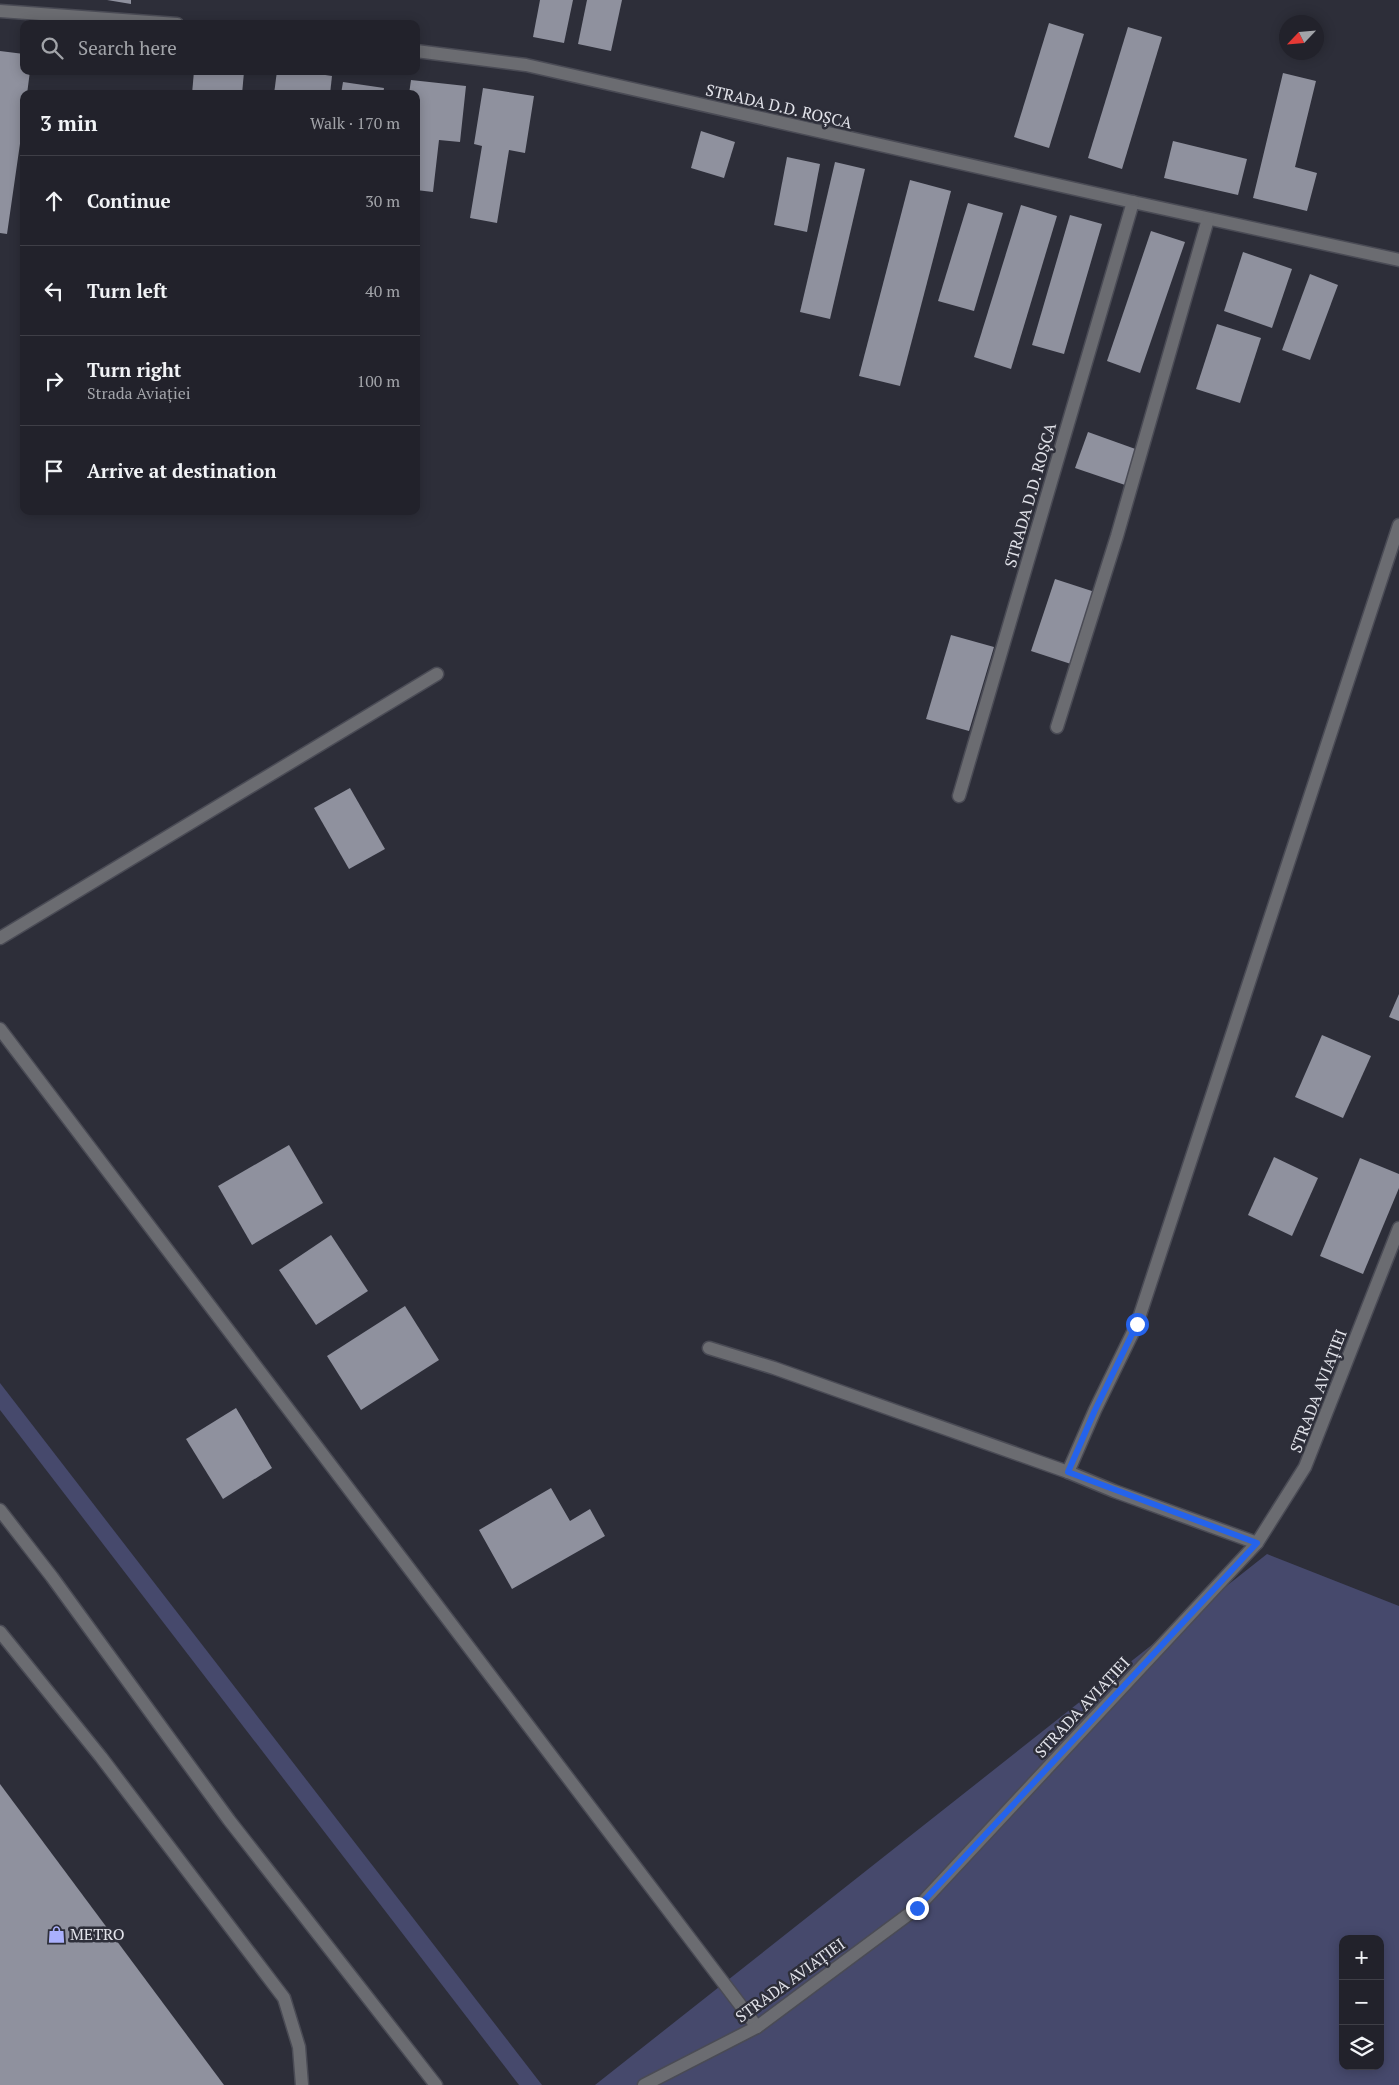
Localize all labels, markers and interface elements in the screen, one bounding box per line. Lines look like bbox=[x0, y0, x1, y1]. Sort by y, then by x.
north arrow bbox=[1279, 15, 1324, 60]
search box bbox=[20, 20, 420, 75]
icon: search bbox=[38, 34, 66, 62]
text: Search here bbox=[78, 35, 177, 60]
street label: STRADA D.D. ROȘCA bbox=[704, 78, 854, 134]
text: 3 min bbox=[40, 109, 97, 137]
text: Walk · 170 m bbox=[310, 112, 400, 134]
icon: ahead bbox=[40, 187, 68, 215]
text: Continue bbox=[87, 188, 171, 213]
text: 30 m bbox=[365, 190, 400, 212]
icon: left bbox=[40, 277, 68, 305]
text: Turn left bbox=[87, 278, 168, 303]
text: 40 m bbox=[365, 280, 400, 302]
text: Turn right bbox=[87, 357, 181, 382]
icon: right bbox=[40, 367, 68, 395]
text: 100 m bbox=[357, 370, 400, 392]
text: Strada Aviației bbox=[87, 382, 191, 404]
street label: STRADA D.D. ROȘCA bbox=[999, 420, 1061, 570]
icon: arrive bbox=[40, 457, 68, 485]
text: Arrive at destination bbox=[87, 458, 276, 483]
route start bbox=[1126, 1313, 1149, 1336]
street label: STRADA AVIAȚIEI bbox=[1284, 1326, 1352, 1456]
street label: STRADA AVIAȚIEI bbox=[1030, 1652, 1134, 1762]
route end bbox=[906, 1897, 929, 1920]
place label: METRO bbox=[70, 1923, 125, 1945]
shop icon: METRO bbox=[46, 1924, 66, 1944]
street label: STRADA AVIAȚIEI bbox=[731, 1933, 849, 2027]
map controls bbox=[1339, 1935, 1384, 2070]
button: + bbox=[1339, 1935, 1384, 1980]
button: − bbox=[1339, 1980, 1384, 2025]
button: layers bbox=[1339, 2025, 1384, 2070]

